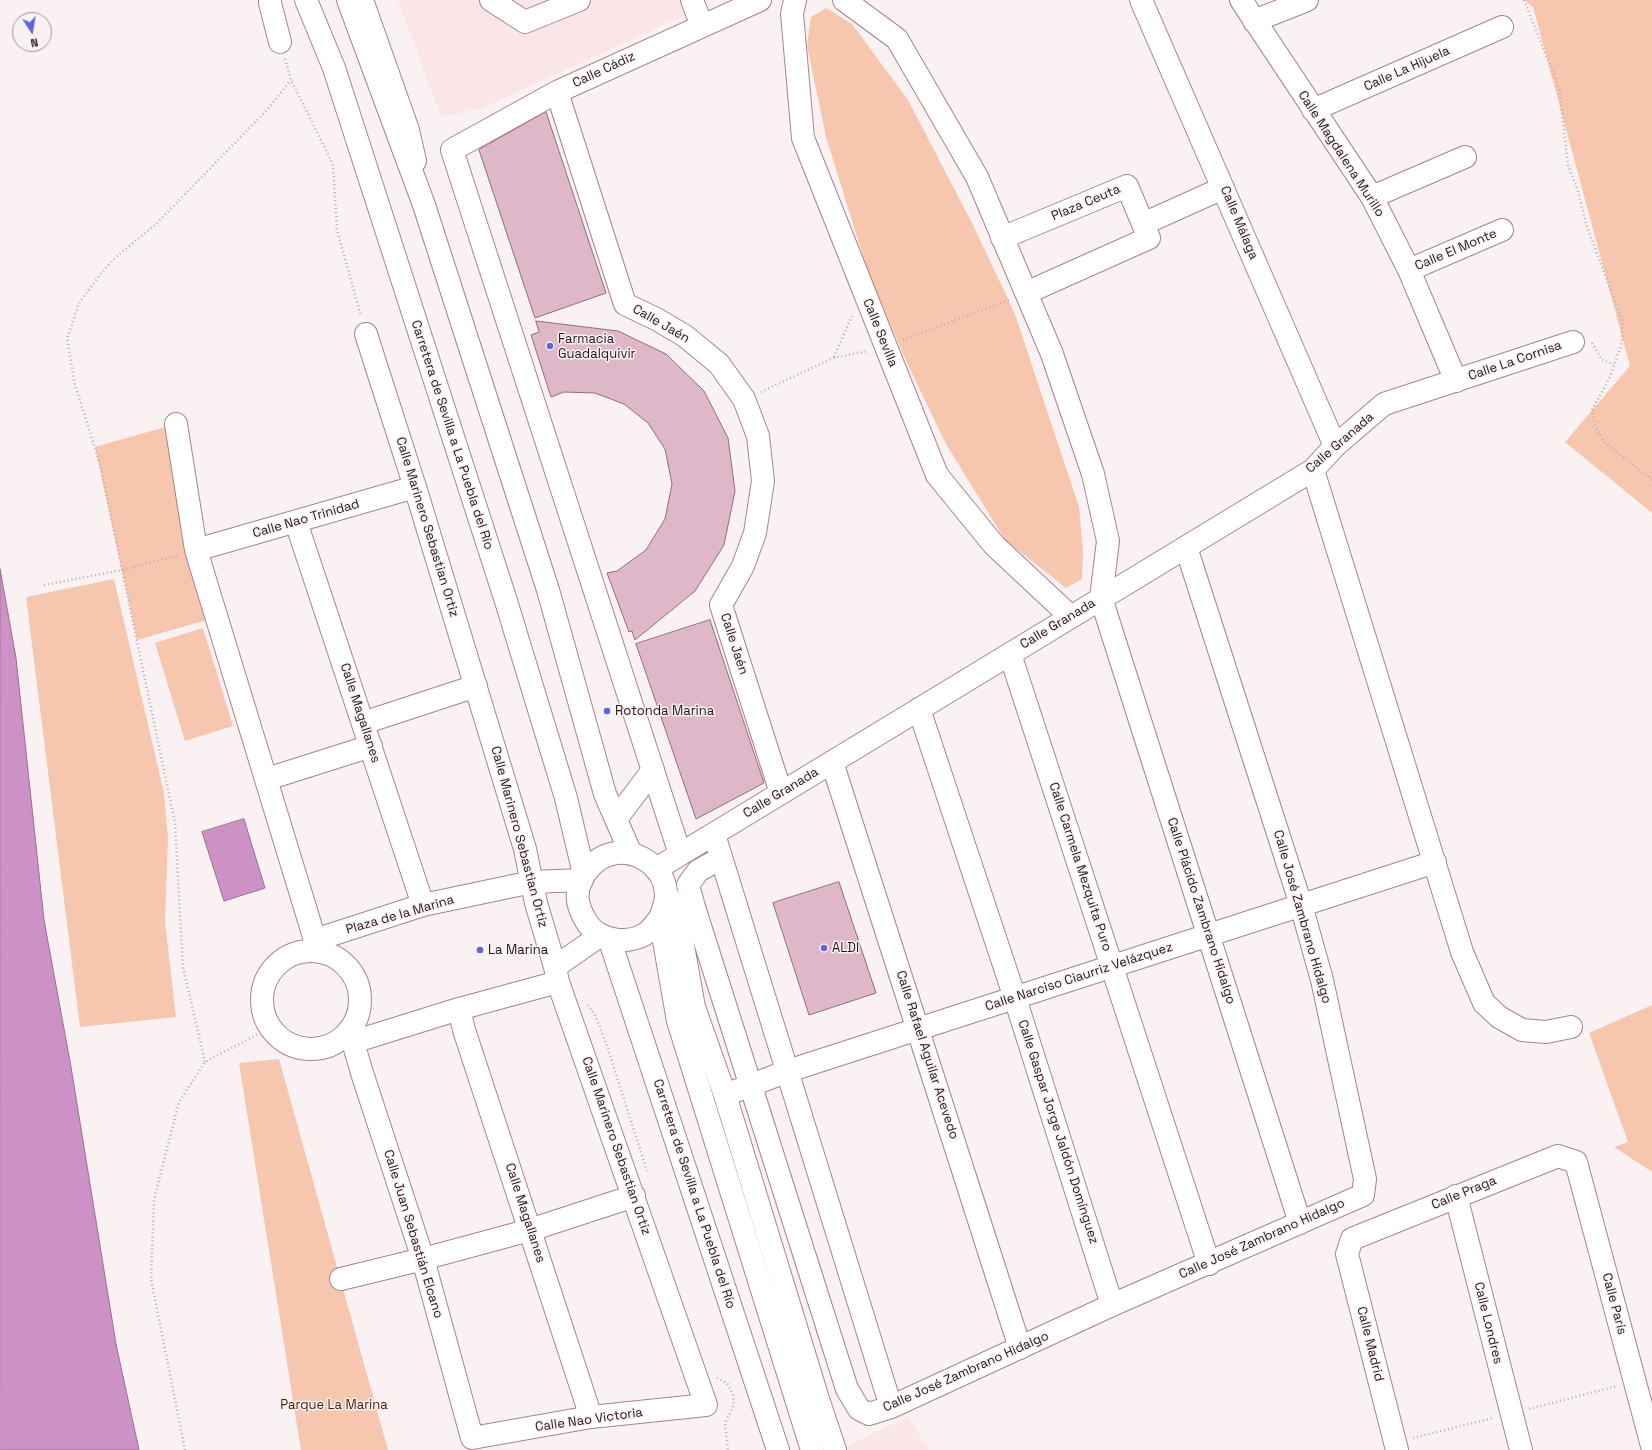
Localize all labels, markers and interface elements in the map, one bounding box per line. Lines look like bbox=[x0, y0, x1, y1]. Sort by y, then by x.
north arrow bbox=[12, 12, 52, 52]
text: N bbox=[29, 35, 39, 50]
street label: Calle La Hijuela bbox=[1362, 43, 1452, 95]
street label: Calle Cádiz bbox=[570, 49, 638, 91]
street label: Calle Magdalena Murillo bbox=[1294, 88, 1388, 220]
street label: Plaza Ceuta bbox=[1049, 181, 1123, 225]
street label: Calle Málaga bbox=[1217, 184, 1261, 262]
street label: Calle El Monte bbox=[1413, 226, 1499, 274]
street label: Calle Sevilla bbox=[859, 296, 901, 370]
street label: Calle Jaén bbox=[630, 301, 692, 347]
street label: Carretera de Sevilla a La Puebla del Río bbox=[407, 318, 497, 552]
place label: Farmacia Guadalquivir bbox=[558, 331, 635, 362]
street label: Calle La Cornisa bbox=[1466, 338, 1564, 384]
marker: Farmacia Guadalquivir bbox=[545, 341, 555, 351]
street label: Calle Granada bbox=[1303, 409, 1377, 477]
street label: Calle Marinero Sebastian Ortiz bbox=[392, 435, 462, 619]
street label: Calle Nao Trinidad bbox=[251, 496, 361, 542]
street label: Calle Granada bbox=[1018, 595, 1098, 653]
street label: Calle Jaén bbox=[717, 611, 751, 677]
street label: Calle Magallanes bbox=[337, 661, 383, 765]
place label: Rotonda Marina bbox=[615, 703, 714, 719]
marker: Rotonda Marina bbox=[602, 706, 612, 716]
street label: Calle Marinero Sebastian Ortiz bbox=[487, 744, 551, 930]
street label: Calle Granada bbox=[741, 764, 821, 822]
street label: Calle Carmela Mezquita Puro bbox=[1045, 781, 1115, 953]
street label: Calle Plácido Zambrano Hidalgo bbox=[1163, 816, 1239, 1006]
street label: Calle José Zambrano Hidalgo bbox=[1270, 828, 1334, 1006]
street label: Plaza de la Marina bbox=[344, 892, 456, 938]
street label: Calle Narciso Ciaurriz Velázquez bbox=[983, 939, 1175, 1015]
place label: ALDI bbox=[832, 940, 859, 956]
place label: La Marina bbox=[488, 942, 548, 958]
marker: ALDI bbox=[819, 943, 829, 953]
marker: La Marina bbox=[475, 945, 485, 955]
street label: Calle Rafael Aguilar Acevedo bbox=[892, 969, 962, 1141]
street label: Calle Gaspar Jorge Jaldón Domínguez bbox=[1014, 1018, 1102, 1246]
street label: Calle Marinero Sebastian Ortiz bbox=[578, 1055, 654, 1237]
street label: Carretera de Sevilla a La Puebla del Río bbox=[649, 1077, 739, 1311]
street label: Calle Juan Sebastián Elcano bbox=[380, 1148, 446, 1320]
street label: Calle Magallanes bbox=[502, 1161, 548, 1265]
street label: Calle Praga bbox=[1429, 1173, 1499, 1213]
street label: Calle José Zambrano Hidalgo bbox=[1177, 1195, 1347, 1283]
street label: Calle París bbox=[1598, 1271, 1630, 1337]
street label: Calle Londres bbox=[1470, 1280, 1506, 1366]
street label: Calle Madrid bbox=[1353, 1305, 1387, 1383]
street label: Calle José Zambrano Hidalgo bbox=[881, 1328, 1051, 1416]
park label: Parque La Marina bbox=[280, 1397, 388, 1413]
street label: Calle Nao Victoria bbox=[534, 1405, 644, 1435]

